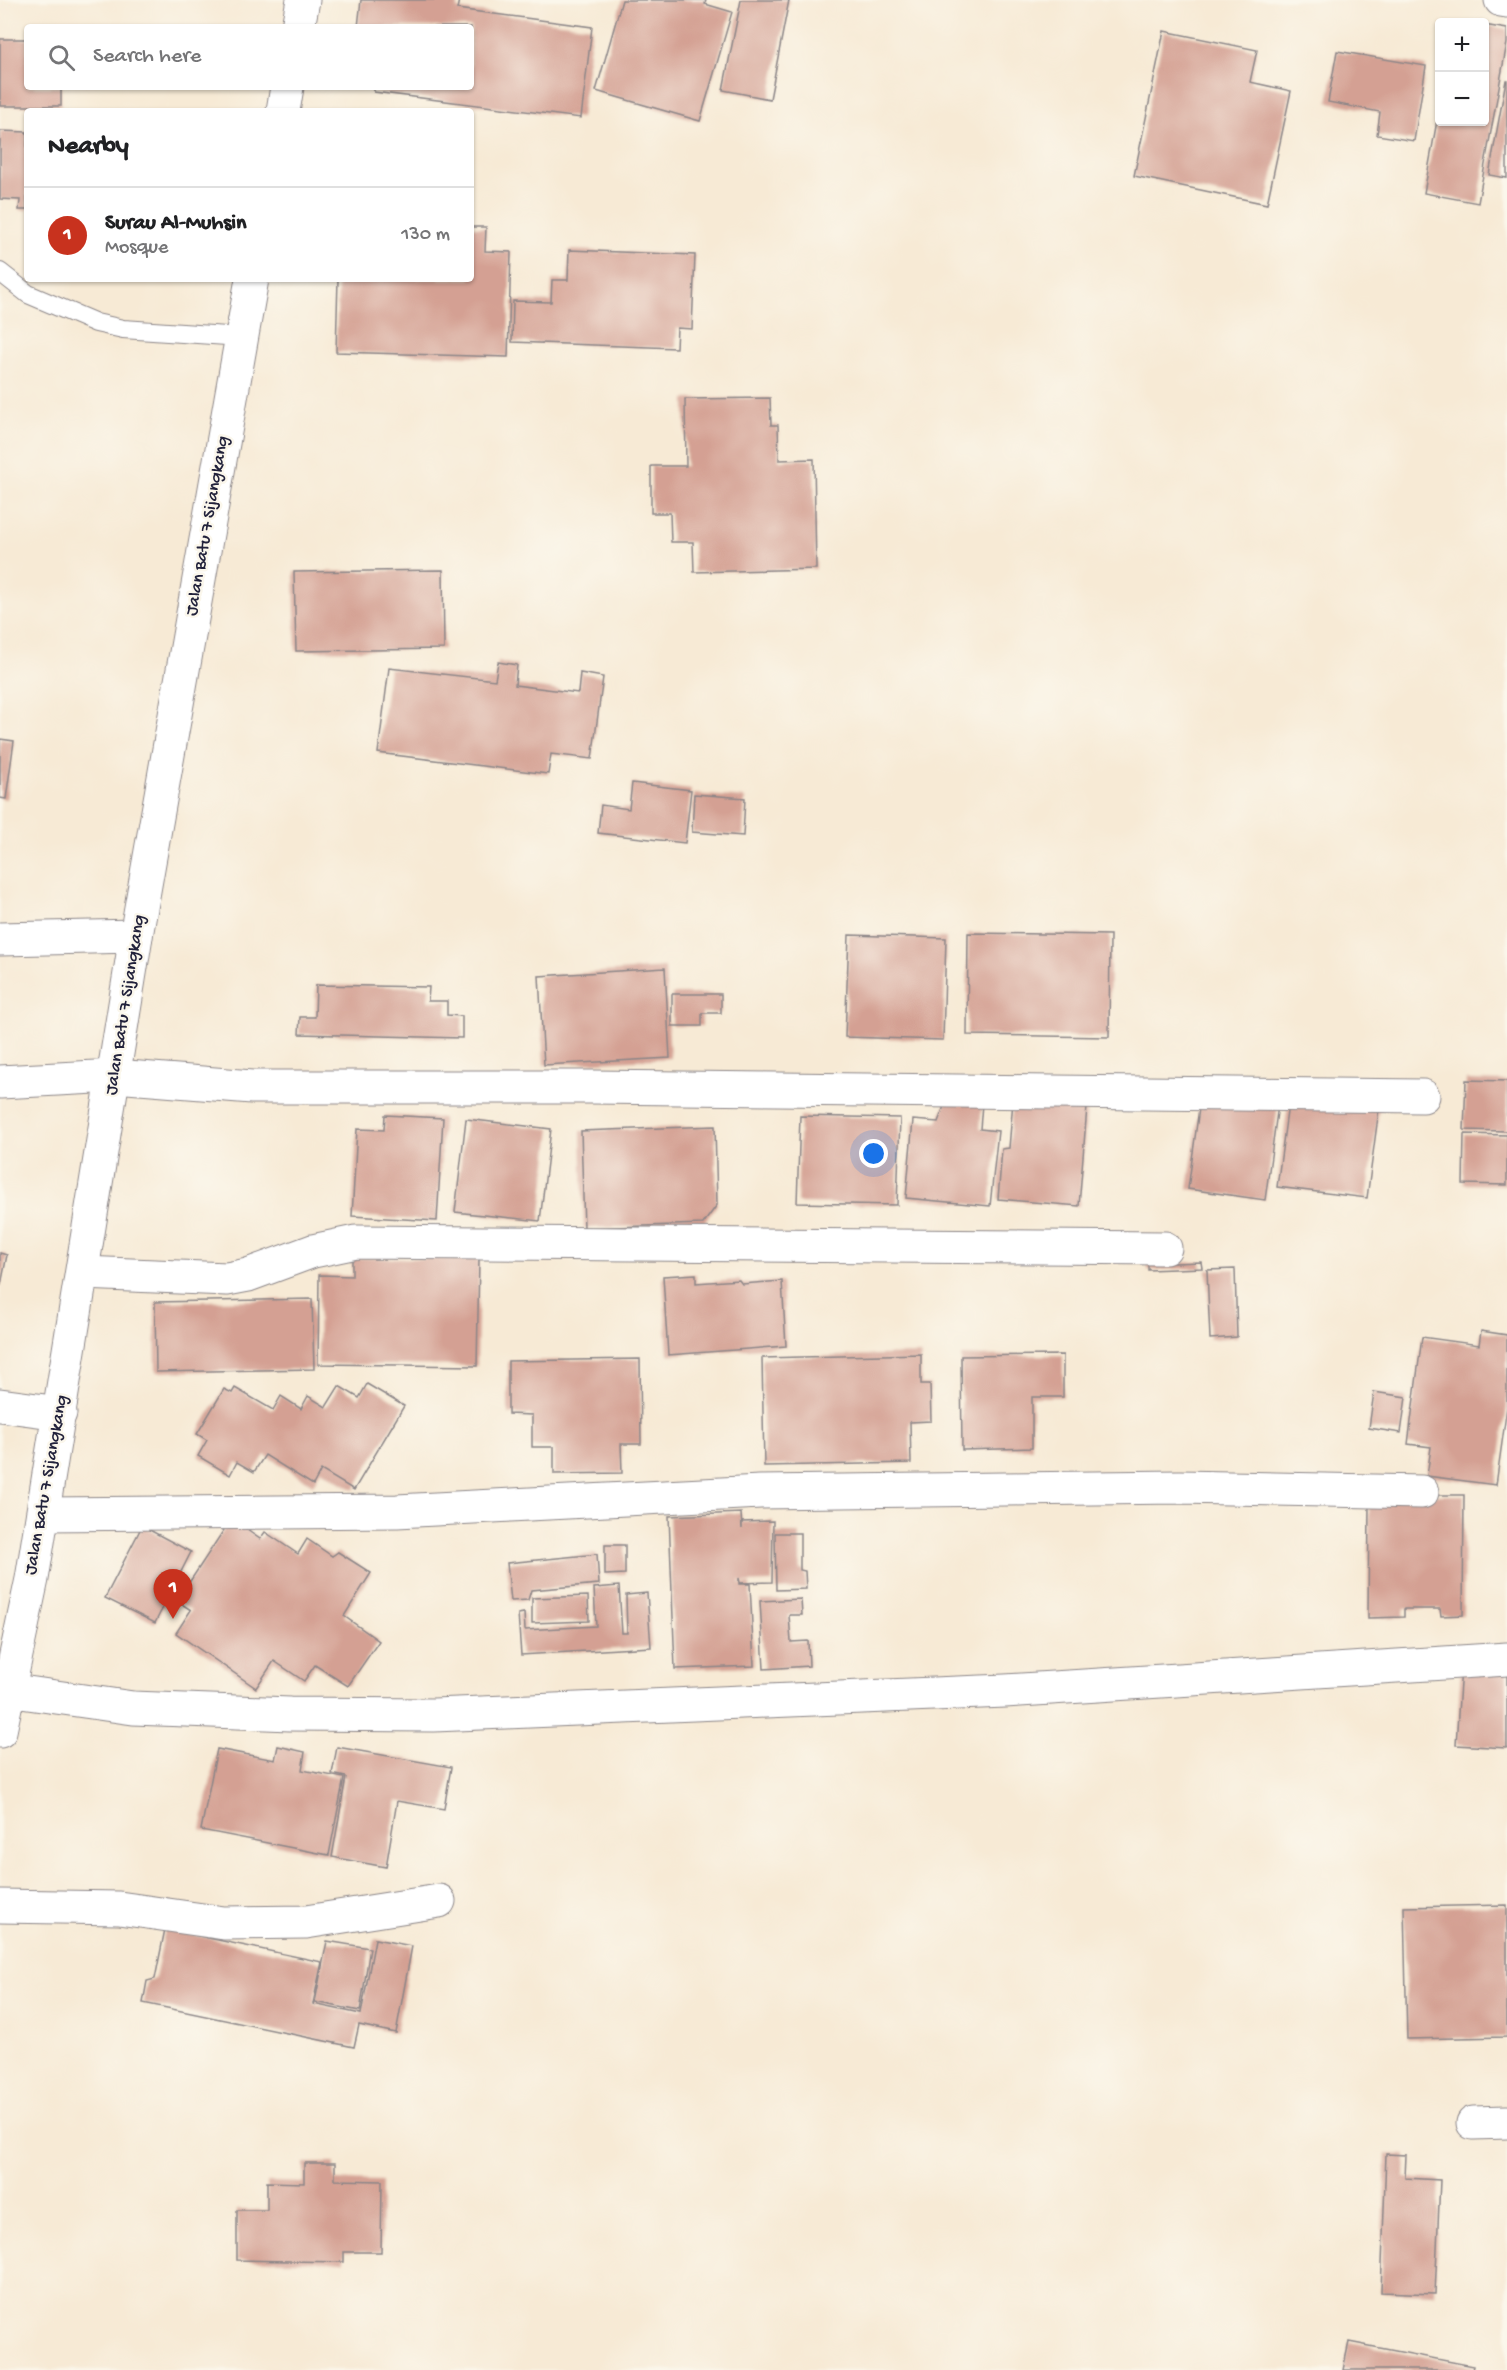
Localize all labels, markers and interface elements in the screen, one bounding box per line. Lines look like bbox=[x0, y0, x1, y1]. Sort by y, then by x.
map controls bbox=[1435, 18, 1489, 126]
button: + bbox=[1435, 18, 1489, 72]
search box bbox=[24, 24, 474, 90]
icon: search bbox=[45, 41, 78, 74]
text: Search here bbox=[93, 44, 201, 70]
button: − bbox=[1435, 72, 1489, 126]
text: Nearby bbox=[48, 132, 129, 163]
text: Surau Al-Muhsin bbox=[105, 211, 247, 237]
text: 1 bbox=[63, 224, 72, 247]
text: 130 m bbox=[401, 224, 450, 247]
text: Mosque bbox=[105, 237, 168, 260]
street label: Jalan Batu 7 Sijangkang bbox=[182, 434, 234, 618]
street label: Jalan Batu 7 Sijangkang bbox=[101, 913, 151, 1097]
your location bbox=[859, 1139, 888, 1168]
street label: Jalan Batu 7 Sijangkang bbox=[21, 1393, 73, 1577]
pin: 1 bbox=[154, 1570, 192, 1619]

